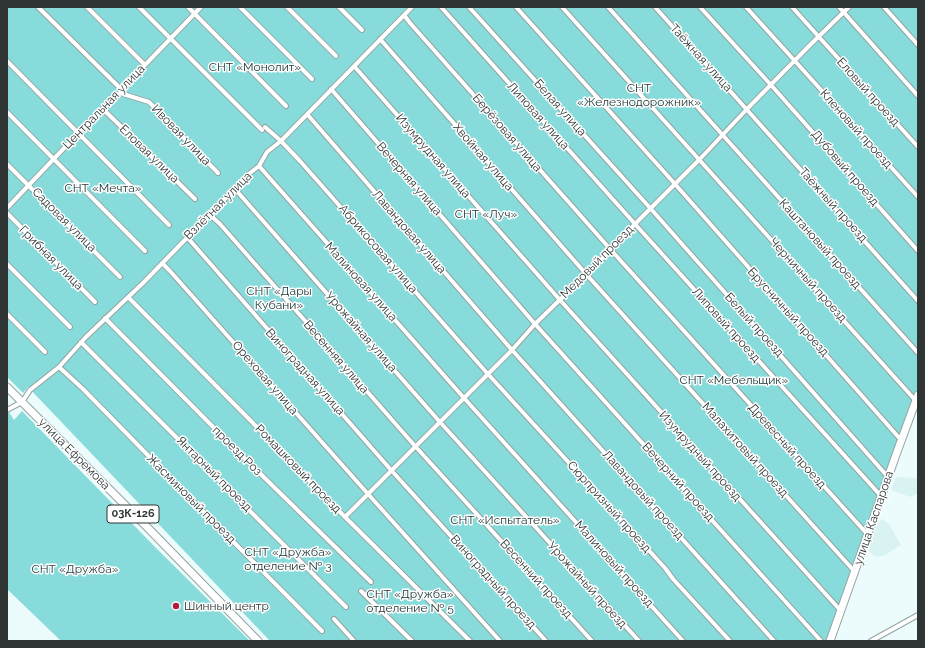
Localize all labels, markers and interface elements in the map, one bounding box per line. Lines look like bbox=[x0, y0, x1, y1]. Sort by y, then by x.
street label: Таёжная улица bbox=[667, 21, 735, 95]
street label: Еловый проезд bbox=[834, 55, 902, 129]
park label: СНТ «Монолит» bbox=[209, 60, 301, 74]
street label: Центральная улица bbox=[60, 62, 148, 152]
street label: Белая улица bbox=[531, 77, 589, 139]
street label: Липовая улица bbox=[504, 79, 572, 153]
park label: СНТ «Железнодорожник» bbox=[577, 81, 701, 109]
street label: Кленовый проезд bbox=[817, 87, 895, 171]
street label: Берёзовая улица bbox=[469, 91, 545, 175]
street label: Ивовая улица bbox=[148, 102, 214, 168]
street label: Изумрудная улица bbox=[392, 111, 474, 201]
street label: Хвойная улица bbox=[450, 120, 516, 194]
street label: Еловая улица bbox=[116, 122, 182, 186]
street label: Дубовый проезд bbox=[808, 127, 882, 209]
street label: Вечерняя улица bbox=[373, 140, 445, 218]
street label: Таёжный проезд bbox=[796, 165, 870, 245]
street label: Взлётная улица bbox=[181, 169, 255, 243]
park label: СНТ «Мечта» bbox=[64, 181, 142, 195]
street label: Садовая улица bbox=[29, 185, 99, 255]
street label: Лавандовая улица bbox=[369, 187, 449, 277]
street label: Каштановый проезд bbox=[776, 196, 864, 292]
street label: Абрикосовая улица bbox=[336, 202, 420, 296]
park label: СНТ «Луч» bbox=[455, 207, 517, 221]
street label: Грибная улица bbox=[16, 223, 86, 293]
street label: Медовый проезд bbox=[558, 223, 636, 301]
street label: Черничный проезд bbox=[766, 235, 850, 325]
street label: Малиновая улица bbox=[322, 240, 400, 324]
street label: Брусничный проезд bbox=[744, 265, 832, 359]
park label: СНТ «Дары Кубани» bbox=[246, 284, 312, 312]
street label: Липовый проезд bbox=[689, 285, 763, 365]
street label: Урожайная улица bbox=[322, 289, 400, 375]
street label: Белый проезд bbox=[722, 290, 786, 360]
street label: Весенняя улица bbox=[300, 318, 372, 396]
street label: Виноградная улица bbox=[262, 326, 348, 418]
street label: Ореховая улица bbox=[229, 338, 301, 418]
park label: СНТ «Мебельщик» bbox=[680, 373, 788, 387]
street label: Малахитовый проезд bbox=[699, 400, 791, 500]
street label: Древесный проезд bbox=[745, 400, 829, 492]
street label: Изумрудный проезд bbox=[656, 408, 744, 504]
street label: улица Ефремова bbox=[35, 415, 113, 493]
street label: Ромашковый проезд bbox=[252, 422, 344, 516]
street label: проезд Роз bbox=[209, 423, 265, 479]
street label: Янтарный проезд bbox=[173, 433, 255, 515]
street label: Вечерний проезд bbox=[639, 440, 717, 524]
street label: Лавандовый проезд bbox=[599, 447, 687, 543]
street label: Жасминовый проезд bbox=[143, 451, 239, 547]
street label: Сюрпризный проезд bbox=[564, 458, 654, 556]
street label: улица Каспарова bbox=[851, 469, 897, 567]
road number: 03К-126 bbox=[107, 505, 159, 523]
park label: СНТ «Испытатель» bbox=[450, 513, 560, 527]
street label: Малиновый проезд bbox=[572, 518, 656, 610]
street label: Виноградный проезд bbox=[447, 532, 539, 632]
street label: Весенний проезд bbox=[497, 537, 575, 621]
street label: Урожайный проезд bbox=[544, 539, 630, 631]
park label: СНТ «Дружба» отделение № 3 bbox=[244, 545, 332, 573]
park label: СНТ «Дружба» bbox=[31, 562, 119, 576]
park label: СНТ «Дружба» отделение № 5 bbox=[366, 587, 454, 615]
place label: Шинный центр bbox=[184, 599, 269, 613]
marker: Шинный центр bbox=[171, 601, 181, 611]

